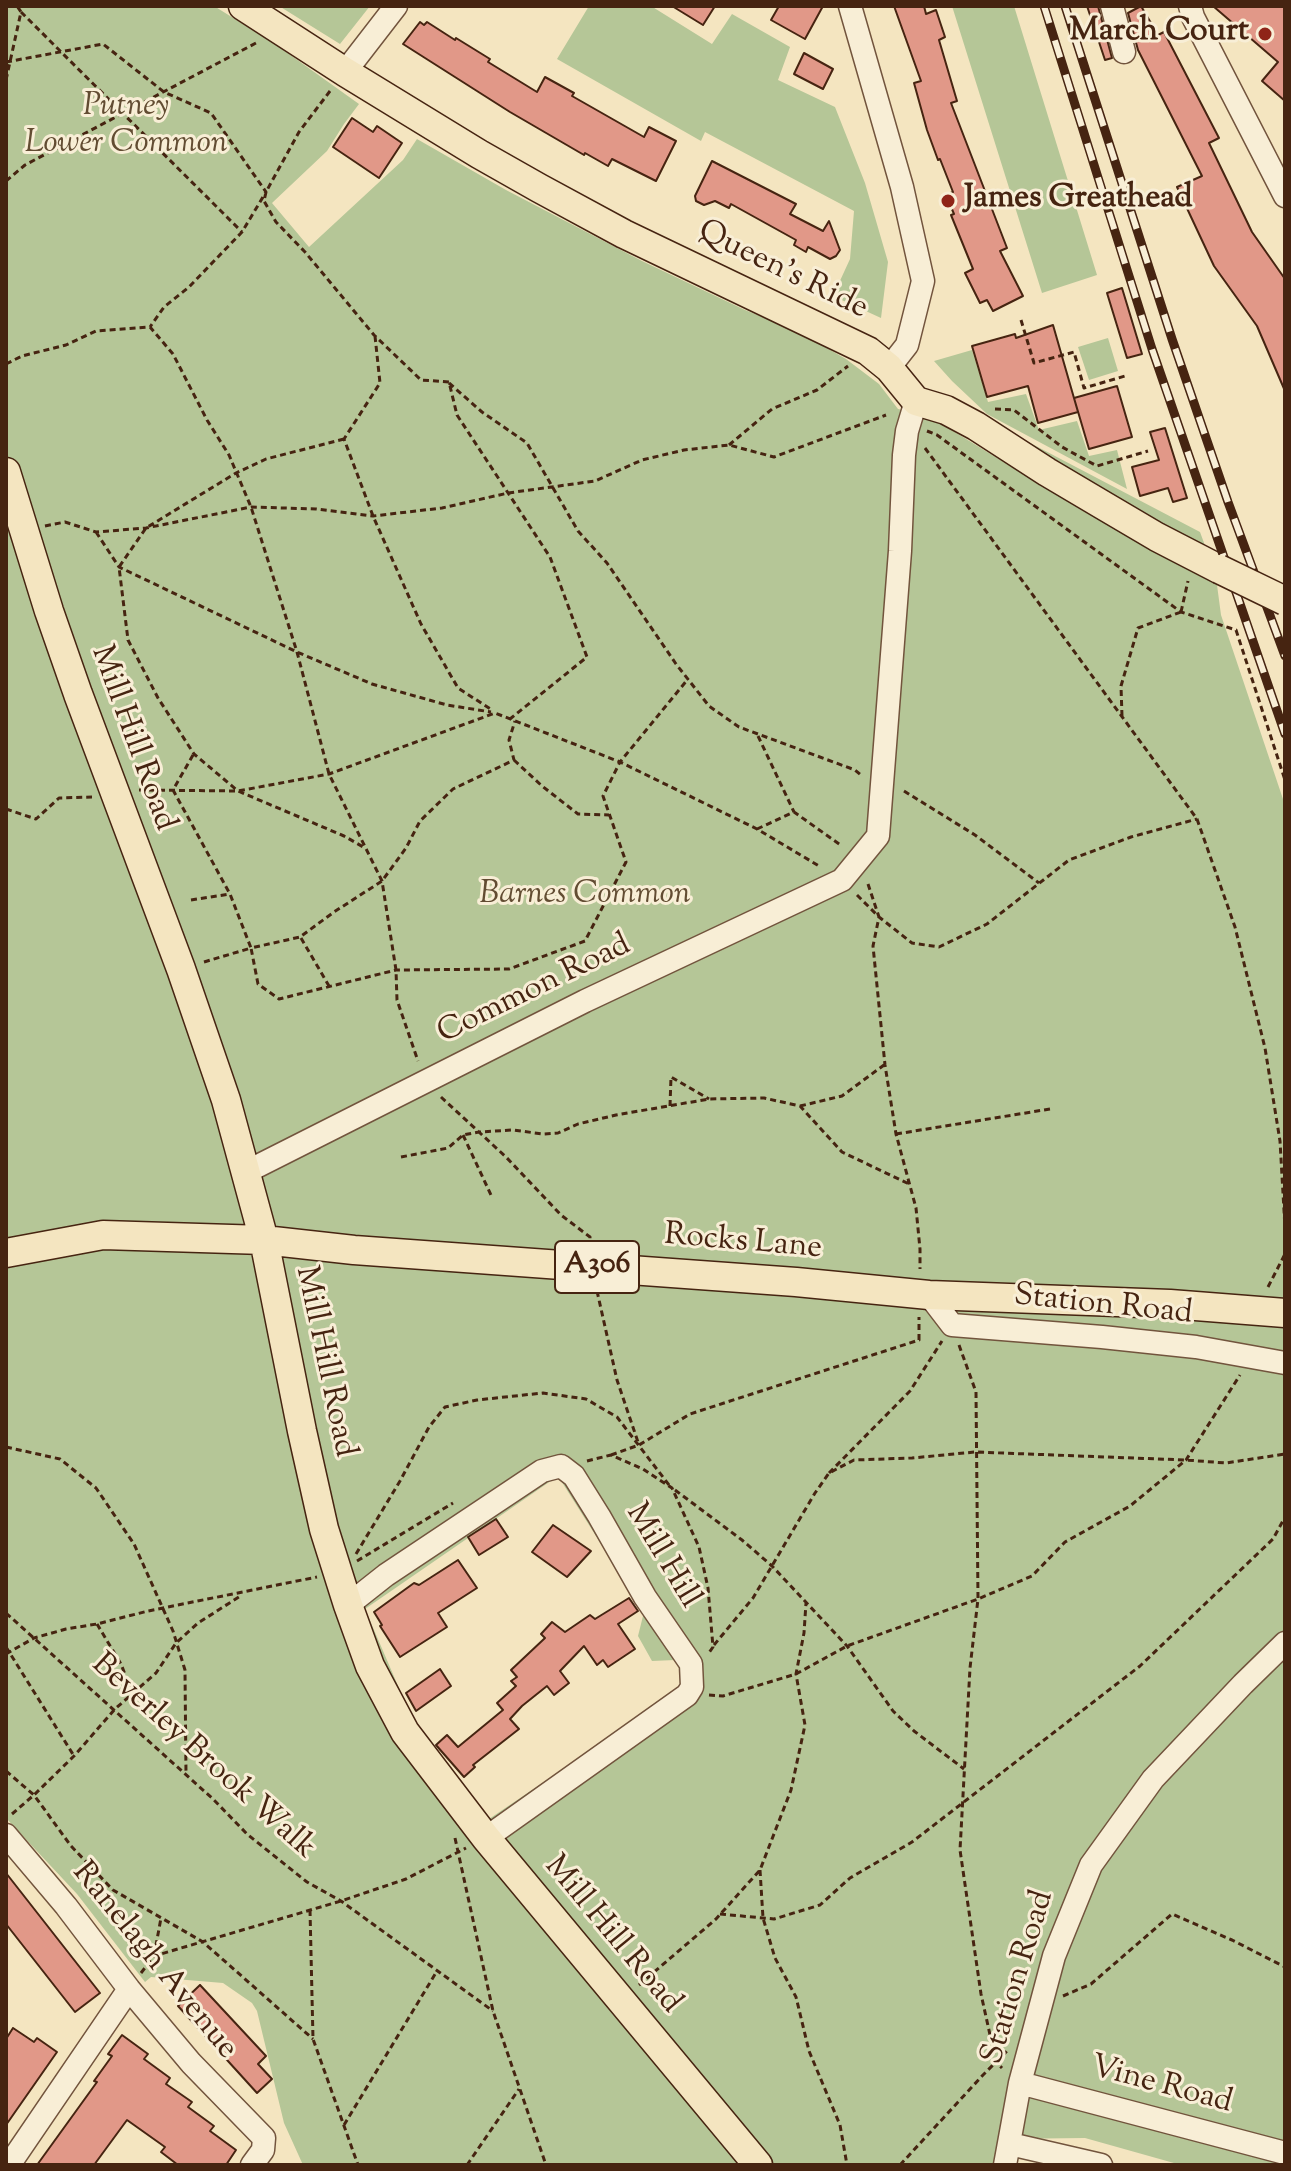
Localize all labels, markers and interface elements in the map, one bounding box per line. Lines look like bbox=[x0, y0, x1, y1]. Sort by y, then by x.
place label: March Court bbox=[1070, 15, 1249, 53]
marker: March Court bbox=[1256, 25, 1274, 43]
park label: Putney Lower Common bbox=[24, 90, 228, 165]
place label: James Greathead bbox=[964, 182, 1193, 220]
marker: James Greathead bbox=[939, 192, 957, 210]
street label: Queen's Ride bbox=[691, 214, 873, 330]
street label: Mill Hill Road bbox=[80, 641, 182, 837]
park label: Barnes Common bbox=[479, 878, 691, 916]
street label: Common Road bbox=[432, 928, 638, 1054]
street label: Rocks Lane bbox=[663, 1218, 823, 1270]
road number: A306 bbox=[555, 1241, 639, 1293]
street label: Mill Hill Road bbox=[284, 1263, 362, 1461]
street label: Station Road bbox=[1012, 1279, 1194, 1335]
street label: Mill Hill bbox=[615, 1498, 707, 1616]
street label: Beverley Brook Walk bbox=[82, 1647, 322, 1869]
street label: Mill Hill Road bbox=[534, 1849, 688, 2023]
street label: Ranelagh Avenue bbox=[62, 1856, 244, 2068]
street label: Station Road bbox=[975, 1887, 1065, 2069]
street label: Vine Road bbox=[1086, 2050, 1236, 2124]

